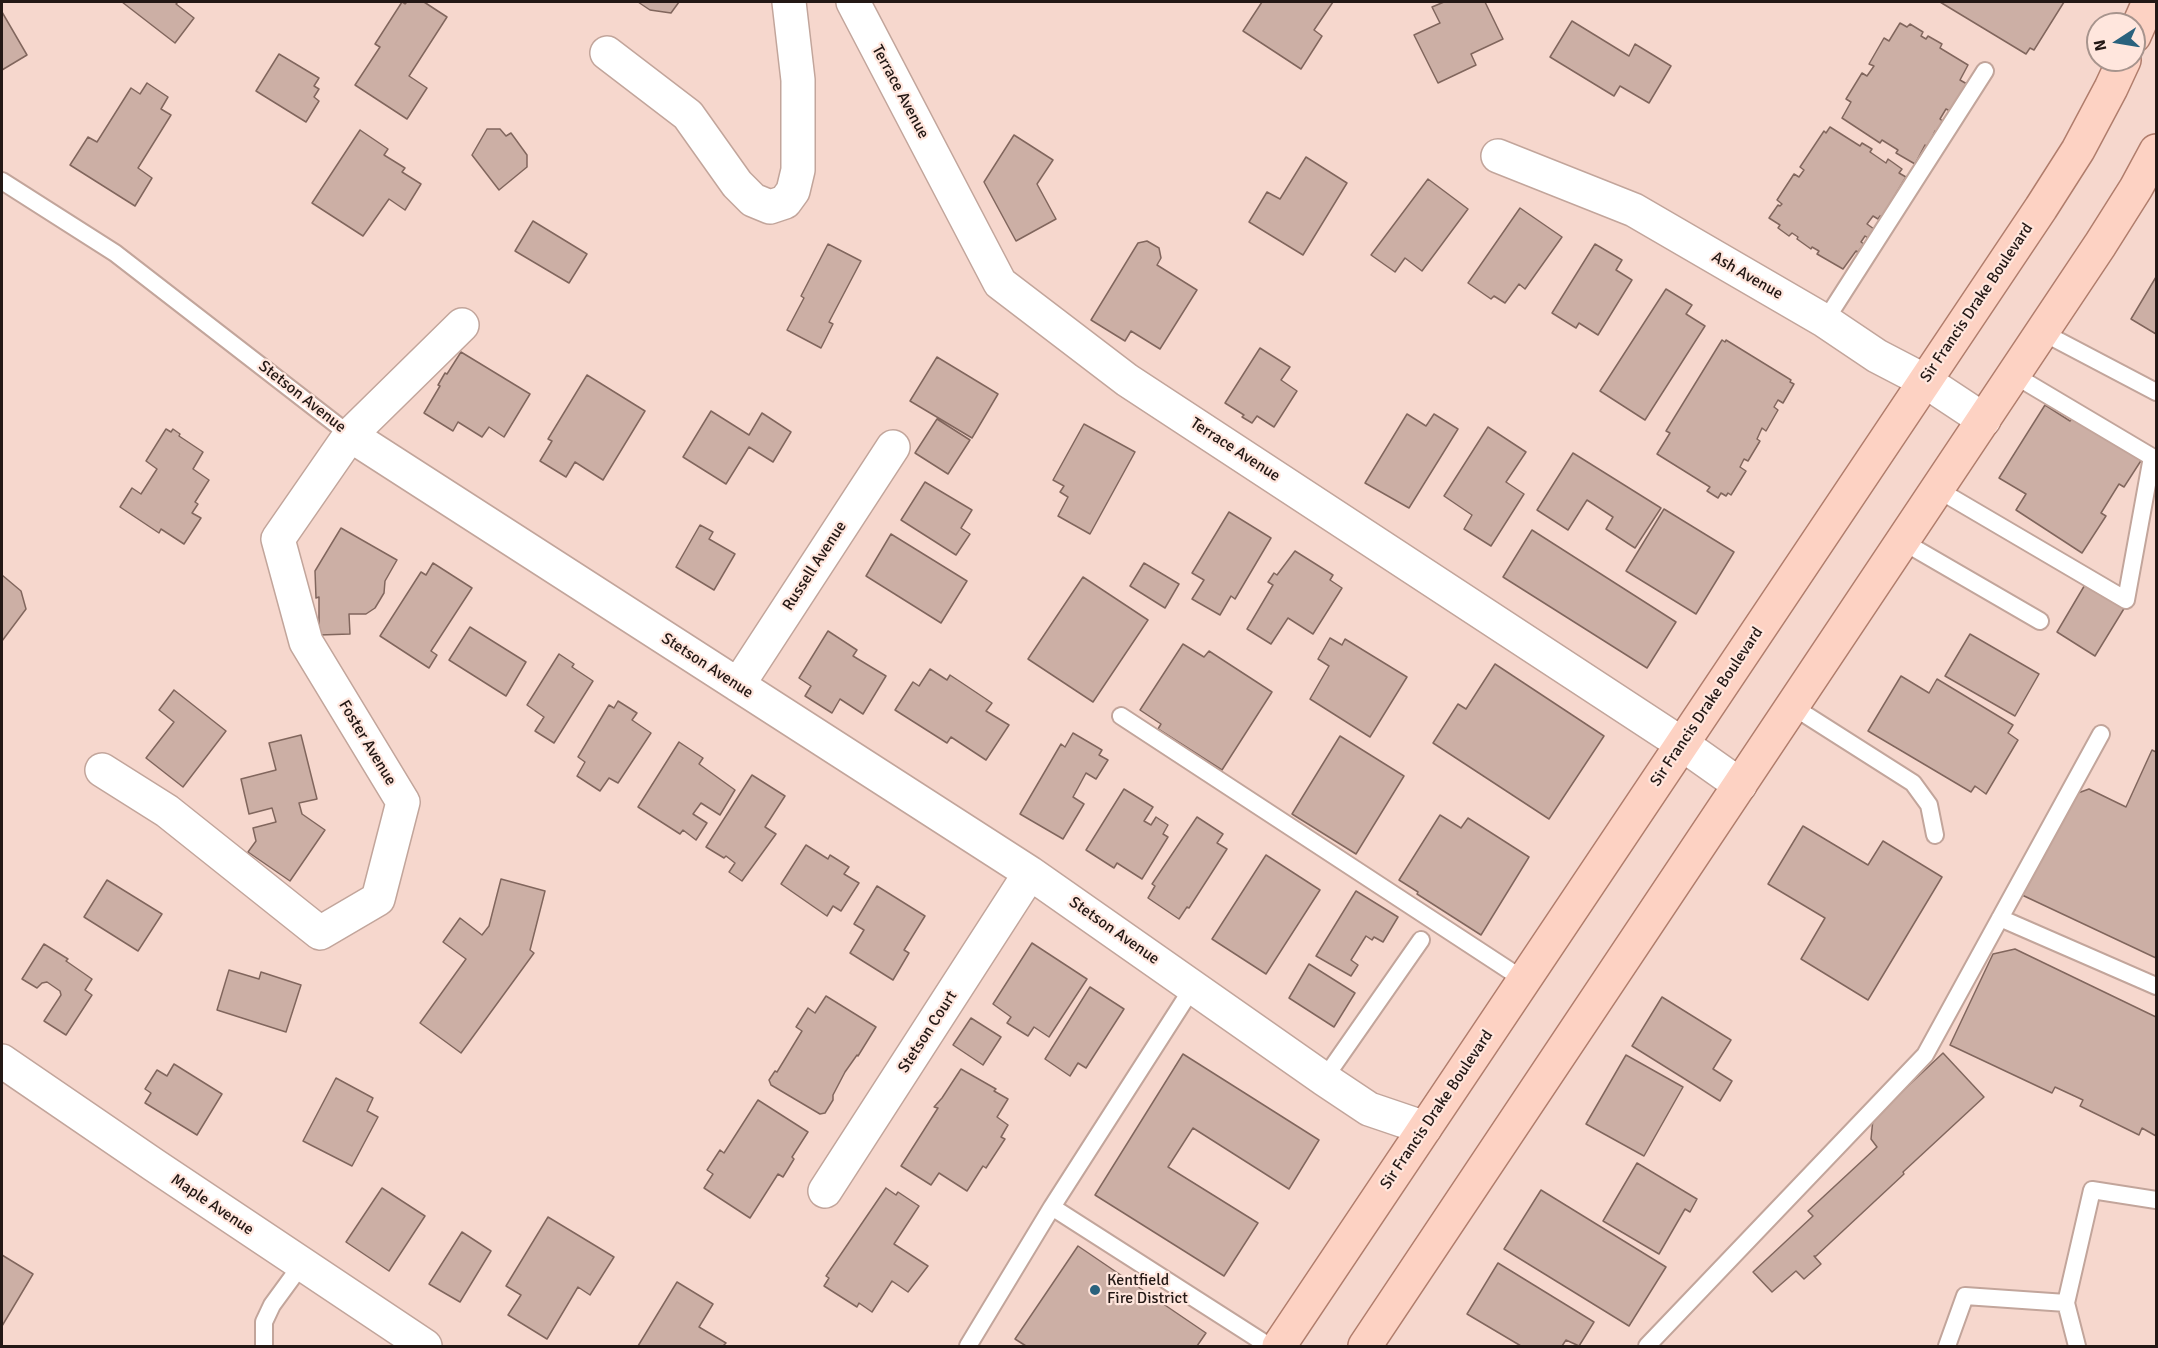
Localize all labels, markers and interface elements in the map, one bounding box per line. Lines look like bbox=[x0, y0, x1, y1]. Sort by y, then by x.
north arrow bbox=[2086, 12, 2146, 72]
text: N bbox=[2089, 38, 2111, 53]
street label: Terrace Avenue bbox=[867, 42, 933, 142]
street label: Sir Francis Drake Boulevard bbox=[1916, 220, 2038, 386]
street label: Ash Avenue bbox=[1708, 248, 1786, 304]
street label: Stetson Avenue bbox=[254, 357, 350, 437]
street label: Terrace Avenue bbox=[1186, 414, 1284, 486]
street label: Russell Avenue bbox=[779, 518, 851, 614]
street label: Sir Francis Drake Boulevard bbox=[1646, 624, 1768, 790]
street label: Stetson Avenue bbox=[658, 629, 756, 703]
street label: Foster Avenue bbox=[334, 697, 400, 789]
street label: Stetson Avenue bbox=[1065, 893, 1163, 969]
street label: Stetson Court bbox=[894, 987, 962, 1077]
street label: Sir Francis Drake Boulevard bbox=[1376, 1027, 1498, 1193]
street label: Maple Avenue bbox=[167, 1170, 257, 1240]
place label: Kentfield Fire District bbox=[1107, 1271, 1188, 1309]
marker: Kentfield Fire District bbox=[1088, 1283, 1102, 1297]

